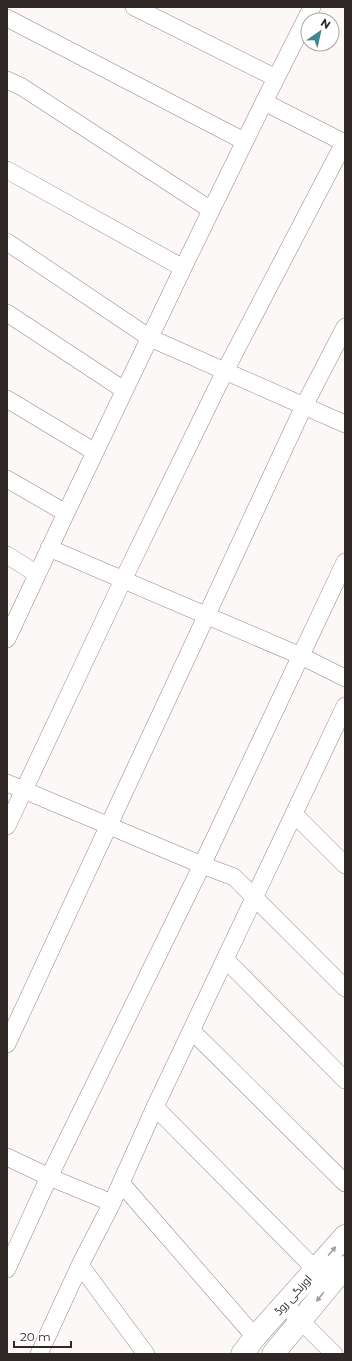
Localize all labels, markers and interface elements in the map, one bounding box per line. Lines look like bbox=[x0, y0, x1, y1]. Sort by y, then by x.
north arrow bbox=[300, 12, 340, 52]
text: N bbox=[318, 15, 333, 32]
one-way arrow bbox=[327, 1246, 337, 1256]
street label: اورنگی روڈ bbox=[271, 1272, 315, 1318]
one-way arrow bbox=[316, 1291, 325, 1302]
scale bar bbox=[14, 1323, 71, 1349]
text: 20 m bbox=[20, 1329, 51, 1344]

